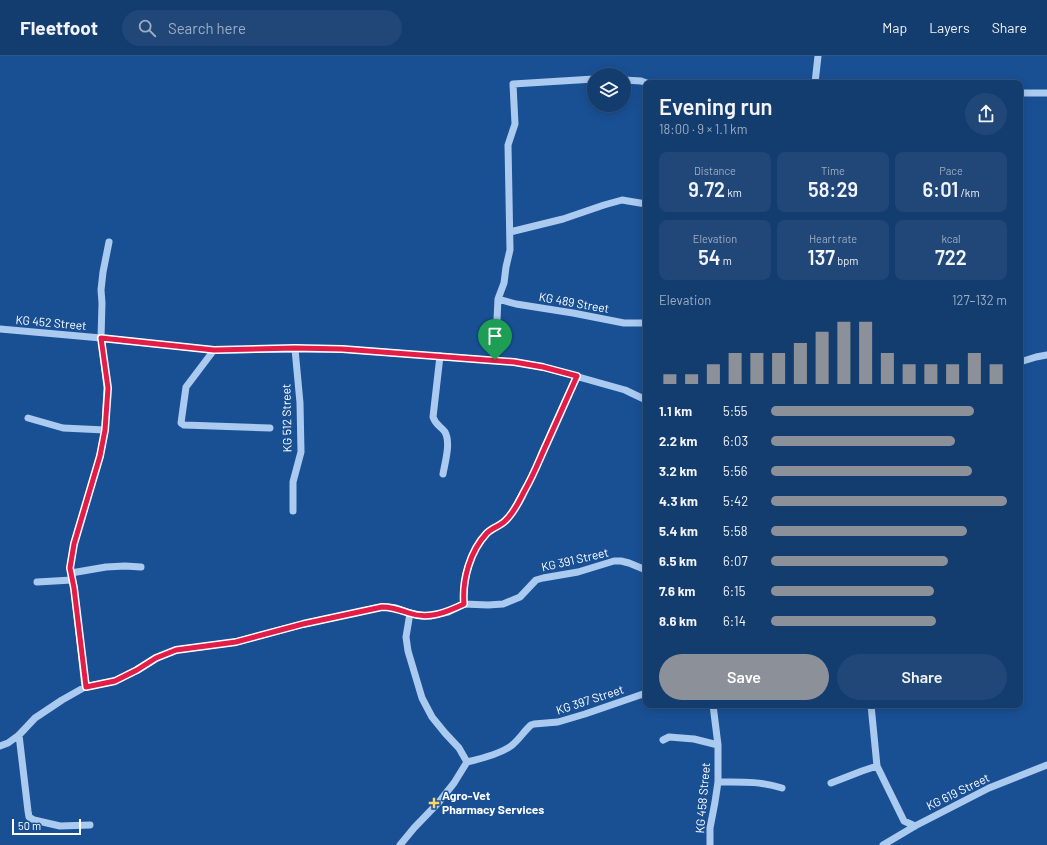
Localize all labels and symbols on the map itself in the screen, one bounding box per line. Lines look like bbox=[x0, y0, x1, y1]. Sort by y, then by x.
street label: KG 489 Street bbox=[538, 289, 610, 315]
street label: KG 452 Street bbox=[15, 312, 87, 332]
pin bbox=[478, 319, 512, 360]
street label: KG 512 Street bbox=[278, 384, 294, 452]
street label: KG 391 Street bbox=[540, 545, 610, 574]
street label: KG 397 Street bbox=[554, 682, 625, 717]
street label: KG 458 Street bbox=[692, 762, 712, 834]
street label: KG 619 Street bbox=[924, 770, 991, 812]
place label: Agro-Vet Pharmacy Services bbox=[442, 788, 544, 816]
marker: Agro-Vet Pharmacy Services bbox=[429, 798, 439, 808]
scale bar bbox=[12, 817, 81, 836]

